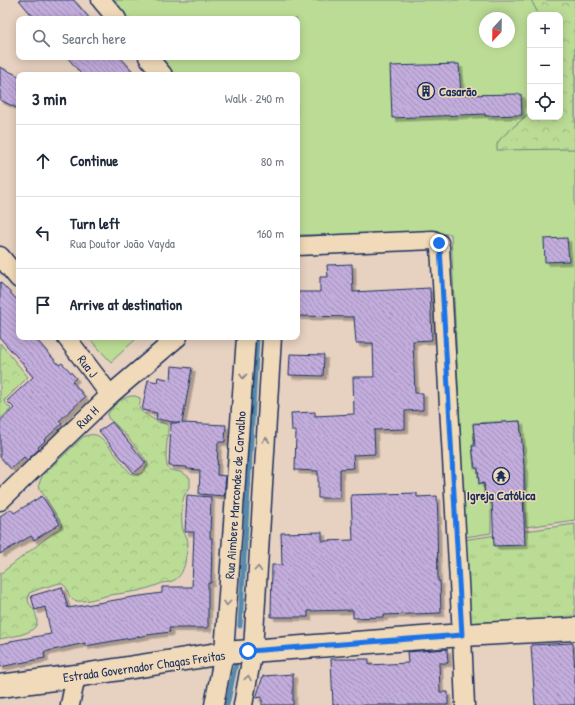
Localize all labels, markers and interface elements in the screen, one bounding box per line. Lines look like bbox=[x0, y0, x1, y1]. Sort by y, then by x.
north arrow bbox=[479, 12, 515, 48]
map controls bbox=[527, 12, 563, 120]
button: + bbox=[527, 12, 563, 48]
search box bbox=[16, 16, 300, 60]
icon: search bbox=[30, 27, 52, 49]
text: Search here bbox=[62, 28, 126, 49]
button: − bbox=[527, 48, 563, 84]
building icon: Casarão bbox=[416, 81, 436, 101]
place label: Casarão bbox=[439, 82, 477, 100]
button: locate bbox=[527, 84, 563, 120]
text: 3 min bbox=[32, 87, 67, 110]
text: Walk · 240 m bbox=[225, 89, 284, 107]
icon: ahead bbox=[32, 150, 54, 172]
text: Continue bbox=[70, 150, 118, 171]
text: 80 m bbox=[261, 152, 284, 170]
text: Turn left bbox=[70, 213, 120, 234]
icon: left bbox=[32, 222, 54, 244]
text: 160 m bbox=[256, 224, 284, 242]
text: Rua Doutor João Vayda bbox=[70, 234, 175, 252]
route end bbox=[430, 234, 448, 252]
icon: arrive bbox=[32, 294, 54, 316]
text: Arrive at destination bbox=[70, 294, 182, 315]
street label: Rua J bbox=[74, 351, 103, 381]
one-way arrow bbox=[238, 373, 247, 379]
street label: Rua H bbox=[72, 402, 102, 432]
street label: Rua Aimbere Marcondes de Carvalho bbox=[220, 411, 250, 579]
one-way arrow bbox=[262, 437, 270, 443]
temple icon: Igreja Católica bbox=[491, 466, 511, 486]
place label: Igreja Católica bbox=[467, 486, 536, 505]
one-way arrow bbox=[254, 566, 263, 572]
one-way arrow bbox=[223, 600, 232, 606]
route start bbox=[239, 642, 257, 660]
street label: Estrada Governador Chagas Freitas bbox=[62, 646, 226, 686]
one-way arrow bbox=[244, 675, 252, 681]

